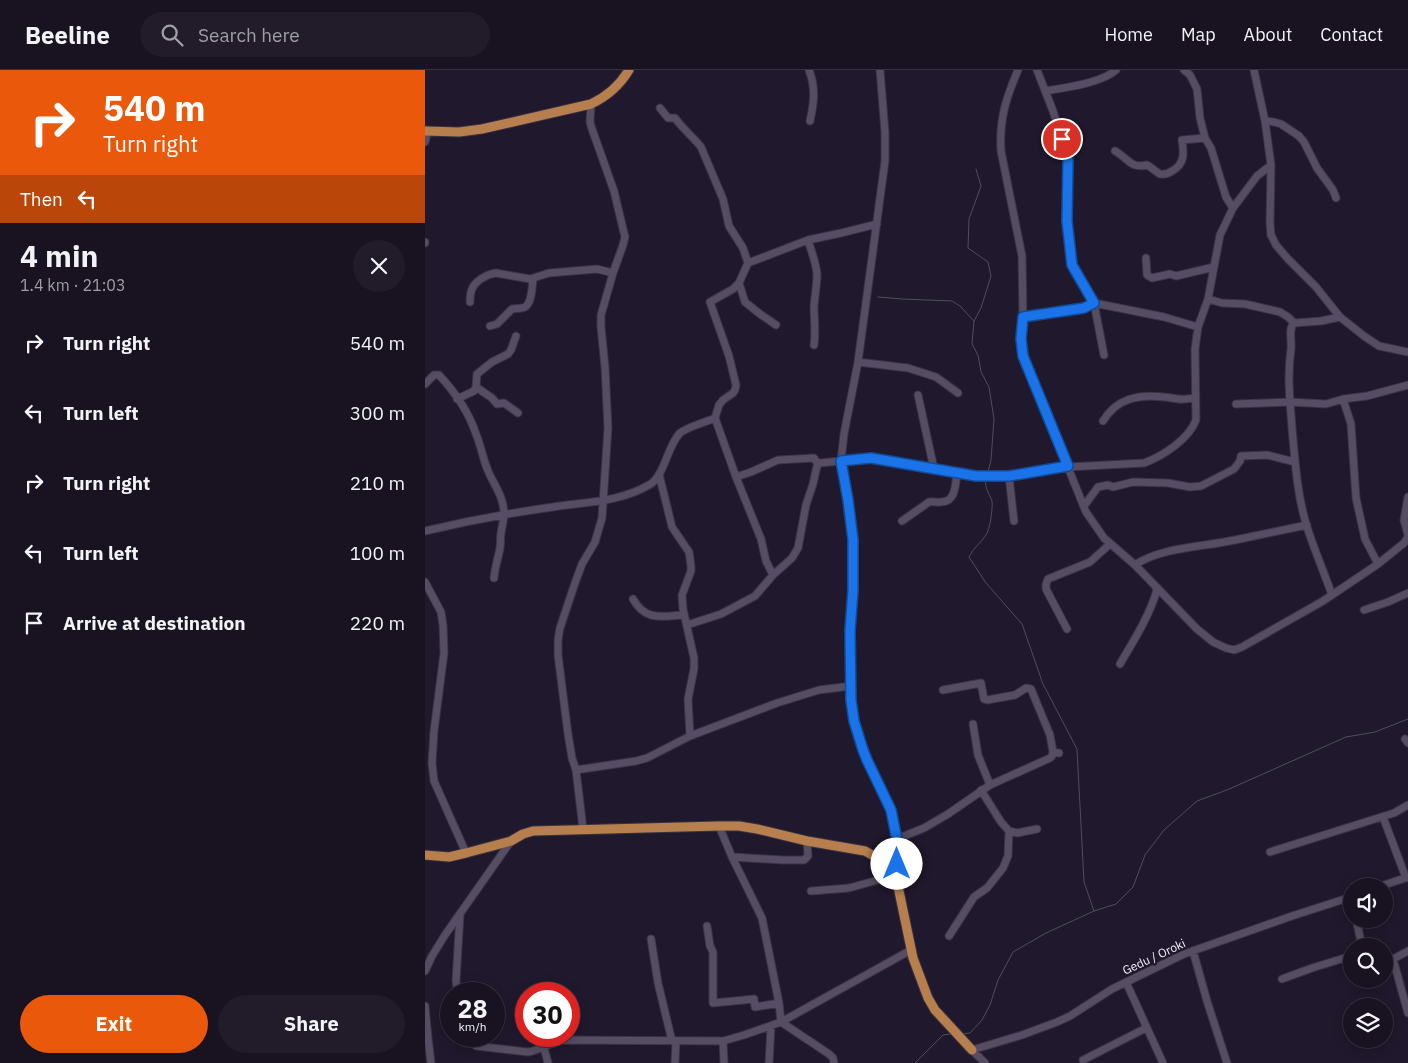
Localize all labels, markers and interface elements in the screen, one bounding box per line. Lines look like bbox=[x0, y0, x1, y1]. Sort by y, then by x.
search box bbox=[140, 12, 490, 57]
text: Beeline bbox=[25, 19, 110, 51]
icon: search bbox=[158, 21, 186, 49]
text: Search here bbox=[198, 23, 300, 47]
text: Home bbox=[1105, 23, 1153, 46]
text: Map bbox=[1181, 23, 1216, 46]
text: About bbox=[1244, 23, 1292, 46]
text: Contact bbox=[1320, 23, 1383, 46]
text: 540 m bbox=[103, 85, 206, 131]
icon: right bbox=[20, 90, 85, 155]
pin bbox=[1041, 118, 1083, 160]
icon: arrive bbox=[1048, 125, 1076, 153]
text: Turn right bbox=[103, 129, 198, 158]
icon: left bbox=[73, 185, 101, 213]
text: Then bbox=[20, 187, 63, 211]
text: 4 min bbox=[20, 236, 98, 275]
button: close bbox=[353, 240, 405, 292]
text: 1.4 km · 21:03 bbox=[20, 275, 126, 295]
icon: right bbox=[20, 329, 48, 357]
text: Turn right bbox=[63, 331, 150, 355]
text: 540 m bbox=[350, 331, 405, 355]
icon: left bbox=[20, 399, 48, 427]
text: Turn left bbox=[63, 401, 139, 425]
text: 300 m bbox=[350, 401, 405, 425]
icon: right bbox=[20, 469, 48, 497]
text: Turn right bbox=[63, 471, 150, 495]
text: 210 m bbox=[350, 471, 405, 495]
icon: left bbox=[20, 539, 48, 567]
text: Turn left bbox=[63, 541, 139, 565]
text: 100 m bbox=[350, 541, 405, 565]
icon: arrive bbox=[20, 609, 48, 637]
text: Arrive at destination bbox=[63, 611, 246, 635]
text: 220 m bbox=[350, 611, 405, 635]
position arrow bbox=[870, 837, 922, 889]
map controls bbox=[1343, 878, 1393, 1048]
button: sound bbox=[1343, 878, 1393, 928]
street label: Gedu / Oroki bbox=[1120, 935, 1188, 978]
button: search bbox=[1343, 938, 1393, 988]
speed limit sign: 30 bbox=[515, 982, 580, 1047]
text: 28 bbox=[457, 992, 488, 1025]
button: Exit bbox=[20, 995, 208, 1053]
button: Share bbox=[218, 995, 405, 1053]
button: layers bbox=[1343, 998, 1393, 1048]
text: km/h bbox=[458, 1019, 487, 1034]

